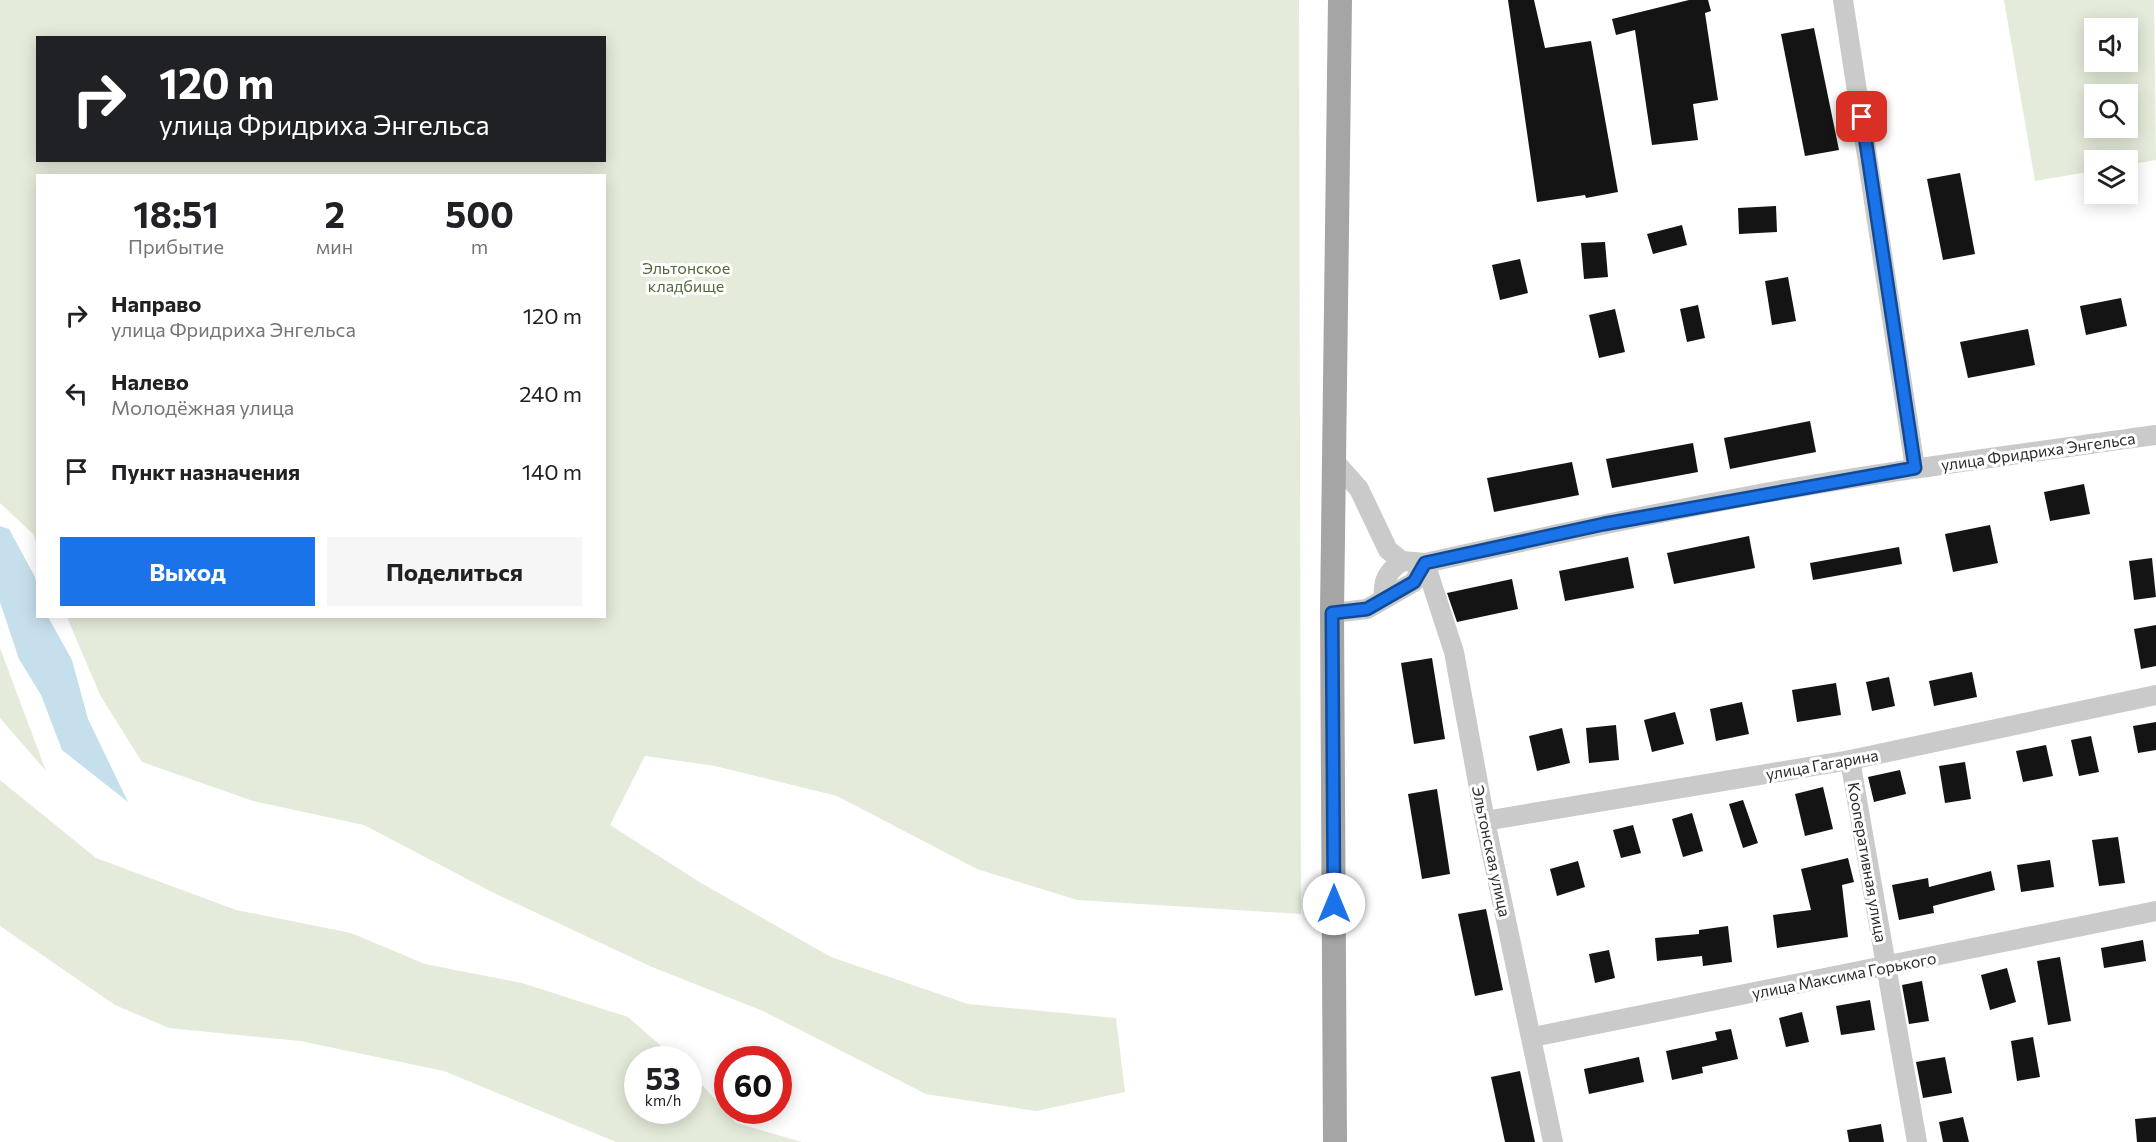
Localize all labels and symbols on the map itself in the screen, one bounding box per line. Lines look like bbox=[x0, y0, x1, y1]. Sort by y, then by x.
pin bbox=[1836, 91, 1887, 142]
park label: Эльтонское кладбище bbox=[642, 258, 730, 295]
street label: улица Фридриха Энгельса bbox=[1940, 428, 2136, 474]
street label: улица Гагарина bbox=[1764, 745, 1880, 783]
street label: Кооперативная улица bbox=[1845, 780, 1891, 944]
street label: Эльтонская улица bbox=[1469, 783, 1515, 919]
position arrow bbox=[1302, 872, 1366, 936]
street label: улица Максима Горького bbox=[1750, 948, 1938, 1002]
speed limit sign: 60 bbox=[714, 1046, 792, 1124]

